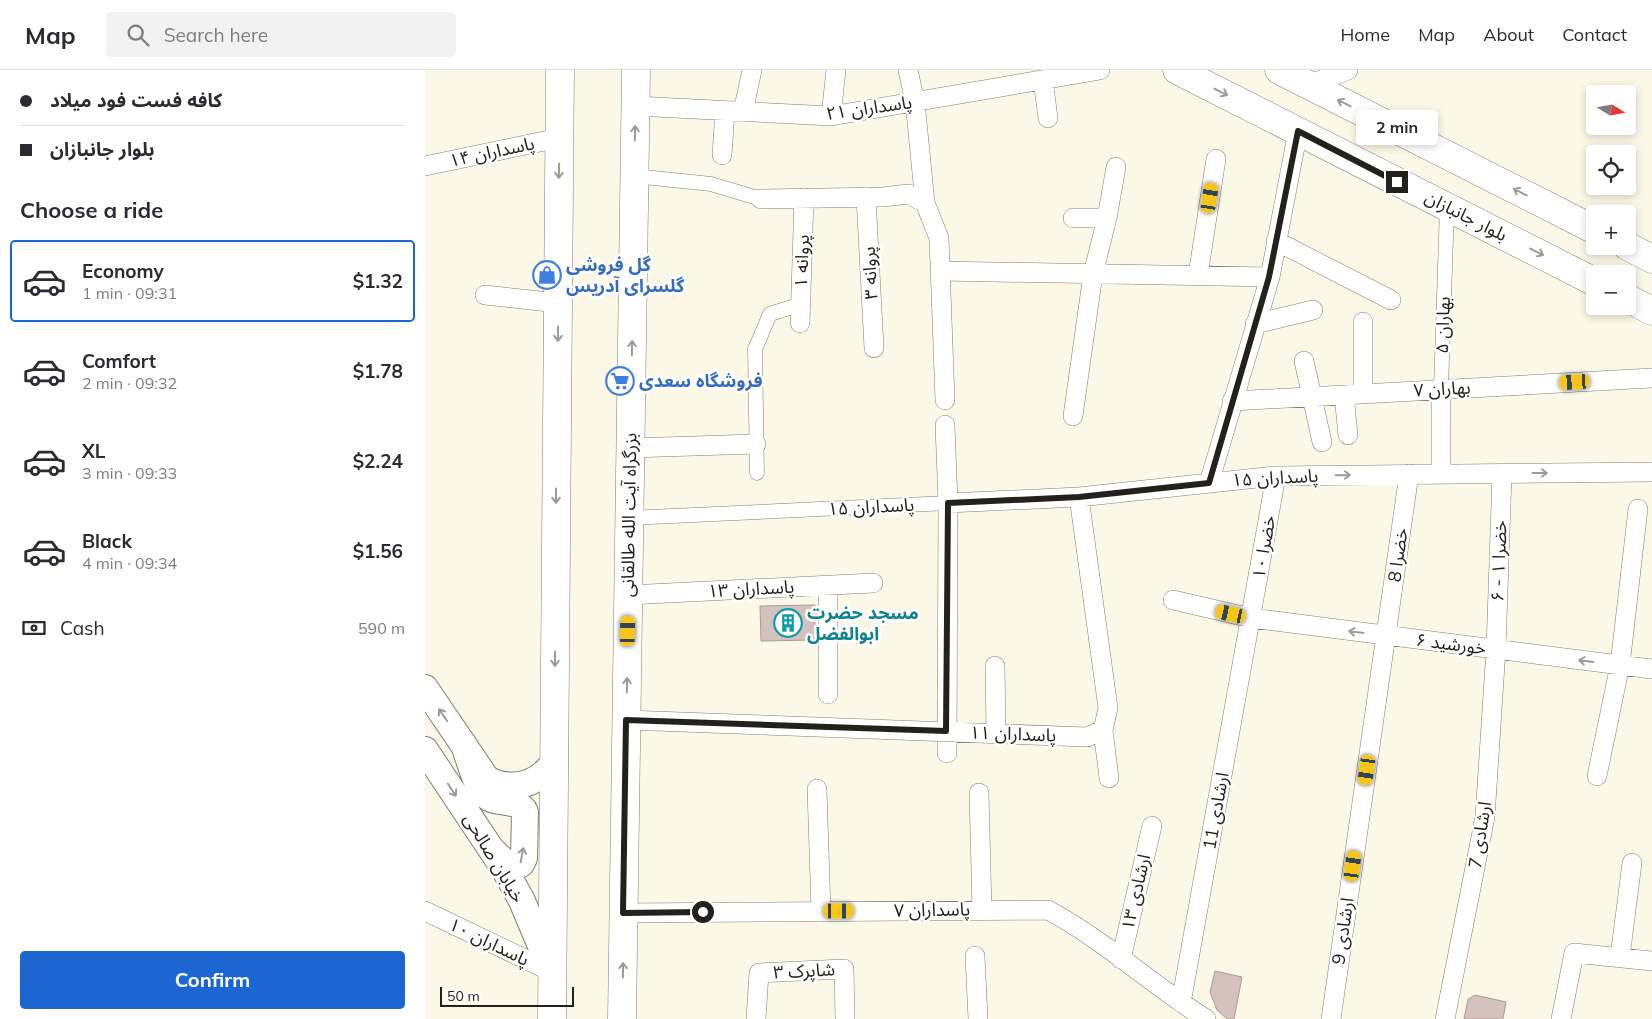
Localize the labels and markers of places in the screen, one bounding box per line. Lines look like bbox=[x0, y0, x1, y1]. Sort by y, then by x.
place label: گل فروشی گلسرای آدریس bbox=[566, 253, 685, 297]
shop icon: گل فروشی گلسرای آدریس bbox=[532, 260, 562, 290]
supermarket icon: فروشگاه سعدی bbox=[605, 366, 635, 396]
place label: فروشگاه سعدی bbox=[639, 369, 763, 392]
place label: مسجد حضرت ابوالفضل bbox=[807, 601, 919, 645]
building icon: مسجد حضرت ابوالفضل bbox=[773, 608, 803, 638]

